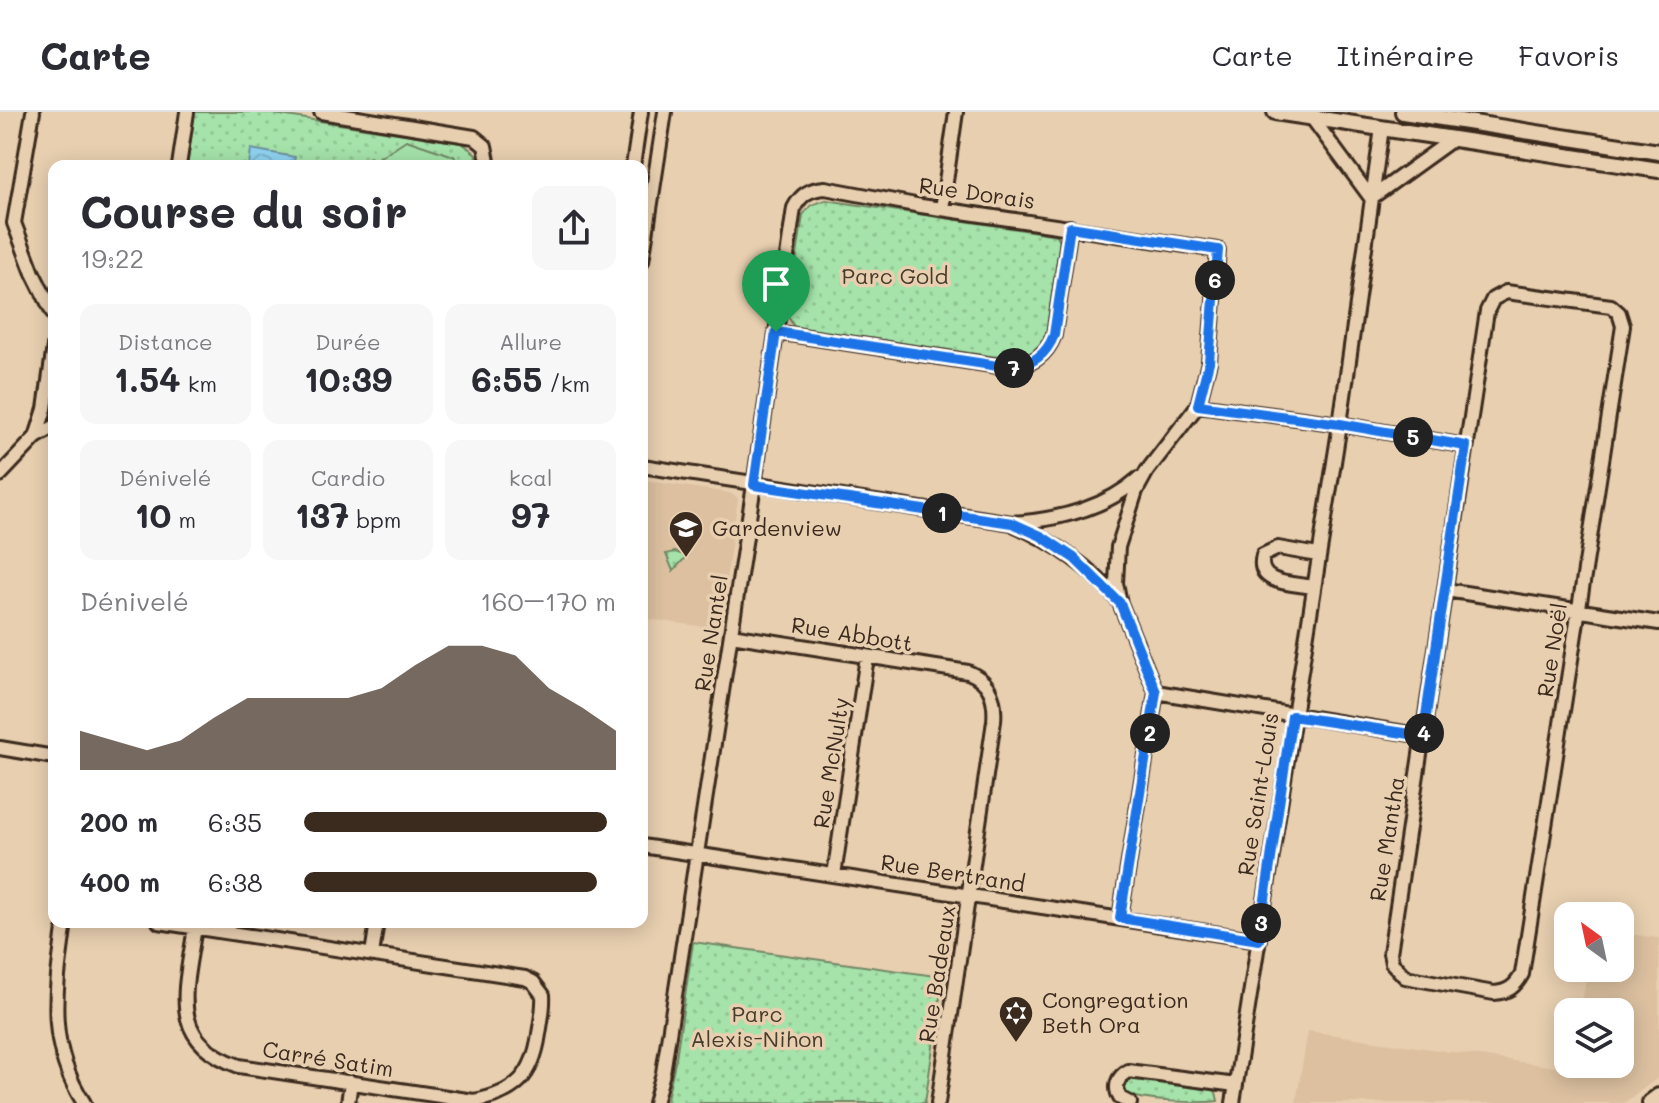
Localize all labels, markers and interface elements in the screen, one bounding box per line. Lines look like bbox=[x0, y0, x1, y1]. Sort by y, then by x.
text: Carte bbox=[40, 30, 151, 80]
text: Carte bbox=[1212, 37, 1293, 73]
text: Itinéraire bbox=[1337, 37, 1474, 73]
text: Favoris bbox=[1518, 37, 1619, 73]
street label: Rue Dorais bbox=[917, 170, 1037, 215]
text: Course du soir bbox=[80, 182, 407, 239]
button: share bbox=[532, 186, 616, 270]
text: 19:22 bbox=[80, 241, 144, 275]
pin bbox=[742, 250, 810, 332]
pin: 6 bbox=[1195, 260, 1235, 300]
park label: Parc Gold bbox=[842, 261, 949, 290]
icon: arrive bbox=[754, 262, 798, 306]
text: 6 bbox=[1208, 265, 1222, 294]
text: Distance bbox=[118, 327, 213, 356]
text: Durée bbox=[315, 327, 381, 356]
text: Allure bbox=[499, 327, 562, 356]
pin: 7 bbox=[994, 348, 1034, 388]
text: 7 bbox=[1008, 353, 1020, 382]
text: 1.54 bbox=[114, 356, 181, 401]
text: 10:39 bbox=[304, 356, 392, 401]
text: 6:55 bbox=[471, 356, 542, 401]
text: km bbox=[181, 369, 217, 398]
text: /km bbox=[542, 369, 590, 398]
pin: 5 bbox=[1393, 417, 1433, 457]
text: 5 bbox=[1407, 422, 1419, 451]
text: Dénivelé bbox=[119, 463, 211, 492]
text: Cardio bbox=[311, 463, 385, 492]
text: kcal bbox=[509, 463, 553, 492]
text: 10 bbox=[135, 492, 172, 537]
text: 137 bbox=[295, 492, 349, 537]
text: 97 bbox=[511, 492, 550, 537]
pin: 1 bbox=[922, 493, 962, 533]
text: 1 bbox=[937, 498, 947, 527]
text: m bbox=[172, 505, 196, 534]
text: bpm bbox=[349, 505, 401, 534]
school or university icon: Gardenview bbox=[667, 509, 705, 559]
place label: Gardenview bbox=[712, 513, 842, 542]
street label: Rue Nantel bbox=[687, 573, 734, 693]
text: Dénivelé bbox=[80, 584, 189, 618]
text: 160–170 m bbox=[480, 584, 616, 618]
street label: Rue Noël bbox=[1530, 601, 1573, 699]
street label: Rue Abbott bbox=[789, 610, 915, 657]
street label: Rue McNulty bbox=[806, 695, 855, 830]
street label: Rue Saint-Louis bbox=[1230, 710, 1285, 878]
pin: 2 bbox=[1130, 713, 1170, 753]
pin: 4 bbox=[1404, 713, 1444, 753]
text: 2 bbox=[1144, 718, 1156, 747]
text: 4 bbox=[1417, 718, 1431, 747]
street label: Rue Mantha bbox=[1362, 774, 1411, 903]
text: 200 m bbox=[80, 805, 158, 839]
text: 6:35 bbox=[208, 805, 262, 839]
street label: Rue Bertrand bbox=[879, 847, 1027, 898]
text: 400 m bbox=[80, 865, 160, 899]
text: 6:38 bbox=[208, 865, 263, 899]
north arrow bbox=[1554, 902, 1634, 982]
map controls bbox=[1554, 902, 1634, 1078]
street label: Rue Badeaux bbox=[911, 903, 962, 1045]
pin: 3 bbox=[1241, 903, 1281, 943]
text: 3 bbox=[1254, 908, 1268, 937]
place label: Congregation Beth Ora bbox=[1042, 985, 1188, 1039]
synagogue icon: Congregation Beth Ora bbox=[997, 994, 1035, 1044]
button: layers bbox=[1554, 998, 1634, 1078]
park label: Parc Alexis-Nihon bbox=[691, 999, 823, 1053]
street label: Carré Satim bbox=[261, 1034, 396, 1083]

